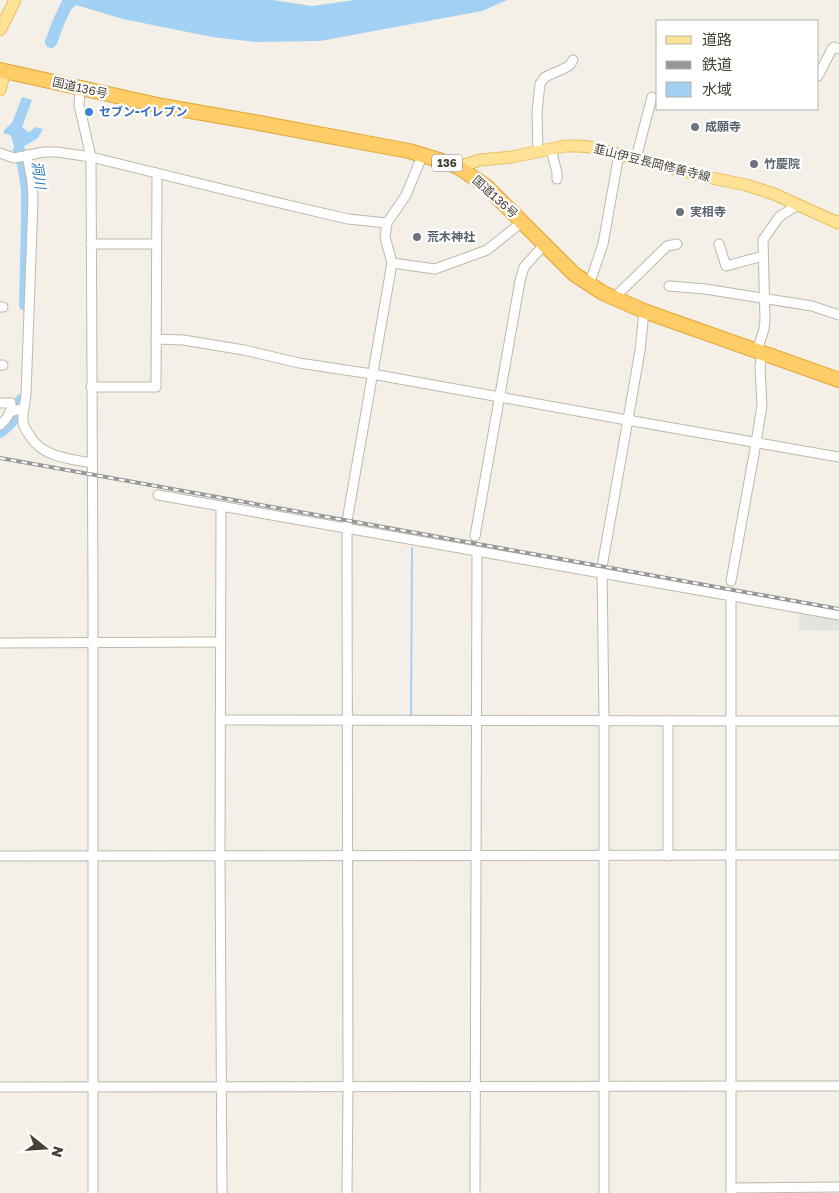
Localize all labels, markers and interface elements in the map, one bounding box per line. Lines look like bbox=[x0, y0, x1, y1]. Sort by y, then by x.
legend bbox=[656, 20, 819, 110]
text: 道路 bbox=[702, 30, 732, 48]
text: 鉄道 bbox=[702, 55, 732, 73]
street label: 国道136号 bbox=[51, 74, 109, 101]
text: 水域 bbox=[702, 80, 732, 98]
place label: セブン-イレブン bbox=[99, 104, 188, 119]
marker: セブン-イレブン bbox=[83, 106, 95, 118]
place label: 成願寺 bbox=[705, 119, 741, 134]
marker: 成願寺 bbox=[689, 121, 701, 133]
street label: 韮山伊豆長岡修善寺線 bbox=[592, 141, 712, 184]
road number: 136 bbox=[432, 154, 462, 172]
place label: 竹慶院 bbox=[764, 156, 800, 171]
marker: 竹慶院 bbox=[748, 158, 760, 170]
water label: 洞川 bbox=[29, 160, 50, 192]
street label: 国道136号 bbox=[469, 172, 521, 221]
place label: 実相寺 bbox=[690, 204, 726, 219]
marker: 実相寺 bbox=[674, 206, 686, 218]
place label: 荒木神社 bbox=[427, 229, 475, 244]
marker: 荒木神社 bbox=[411, 231, 423, 243]
north arrow bbox=[20, 1123, 70, 1173]
text: N bbox=[48, 1144, 68, 1160]

